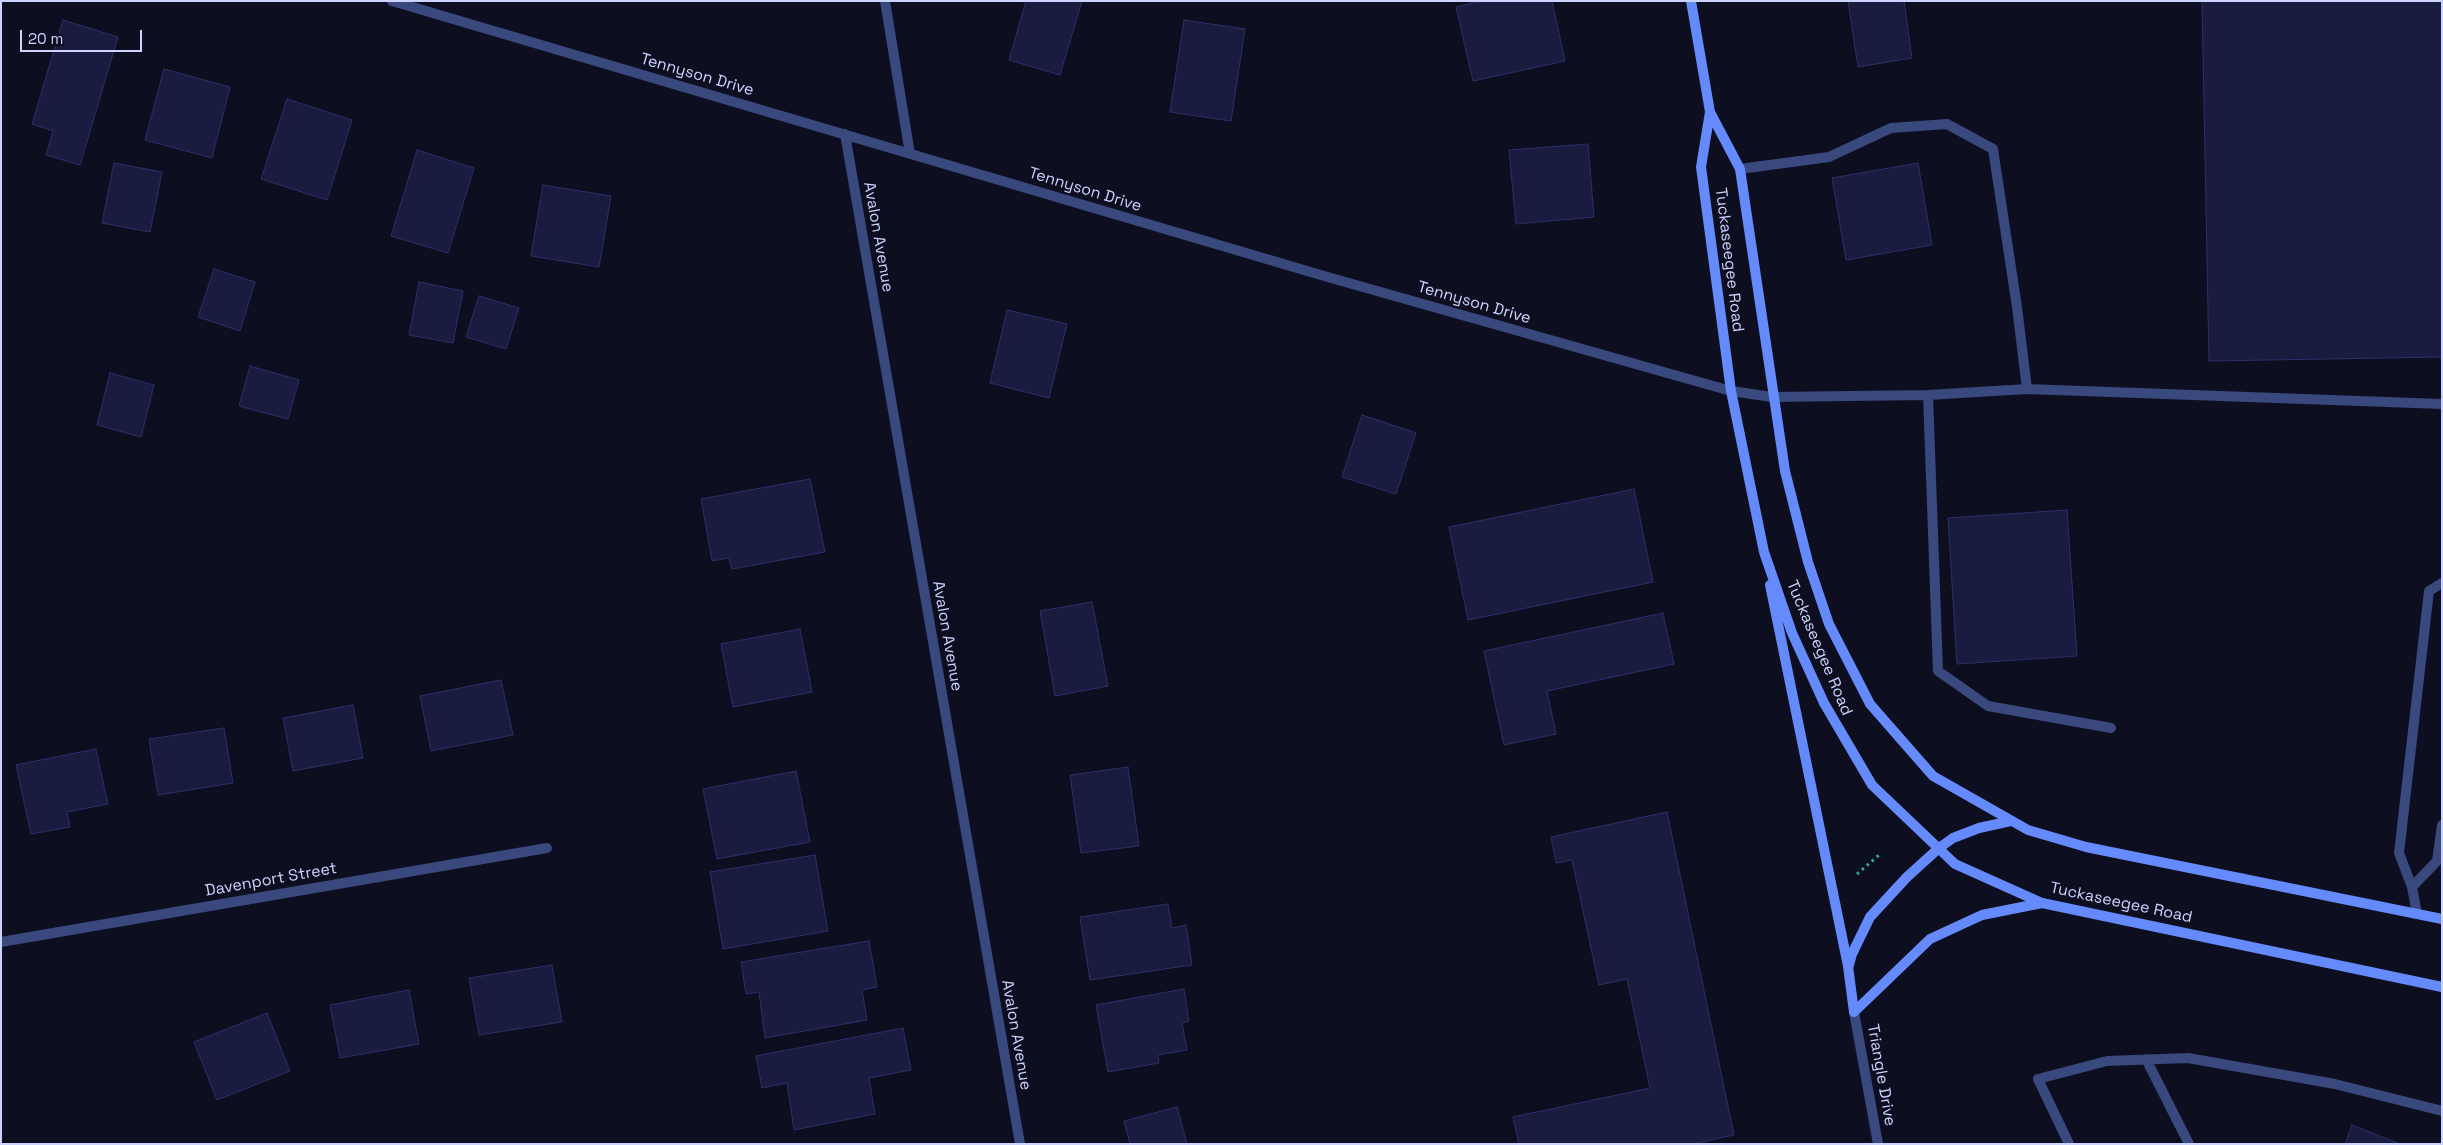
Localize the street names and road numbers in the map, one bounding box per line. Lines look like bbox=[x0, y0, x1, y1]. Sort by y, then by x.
street label: Tennyson Drive bbox=[638, 50, 756, 100]
street label: Tennyson Drive bbox=[1026, 164, 1144, 216]
street label: Avalon Avenue bbox=[859, 180, 897, 294]
street label: Tuckaseegee Road bbox=[1711, 187, 1747, 333]
street label: Tennyson Drive bbox=[1415, 278, 1533, 328]
street label: Tuckaseegee Road bbox=[1782, 577, 1856, 719]
street label: Avalon Avenue bbox=[928, 579, 966, 693]
street label: Davenport Street bbox=[204, 859, 338, 901]
street label: Tuckaseegee Road bbox=[2048, 879, 2194, 927]
street label: Avalon Avenue bbox=[997, 978, 1035, 1092]
street label: Triangle Drive bbox=[1863, 1022, 1899, 1128]

